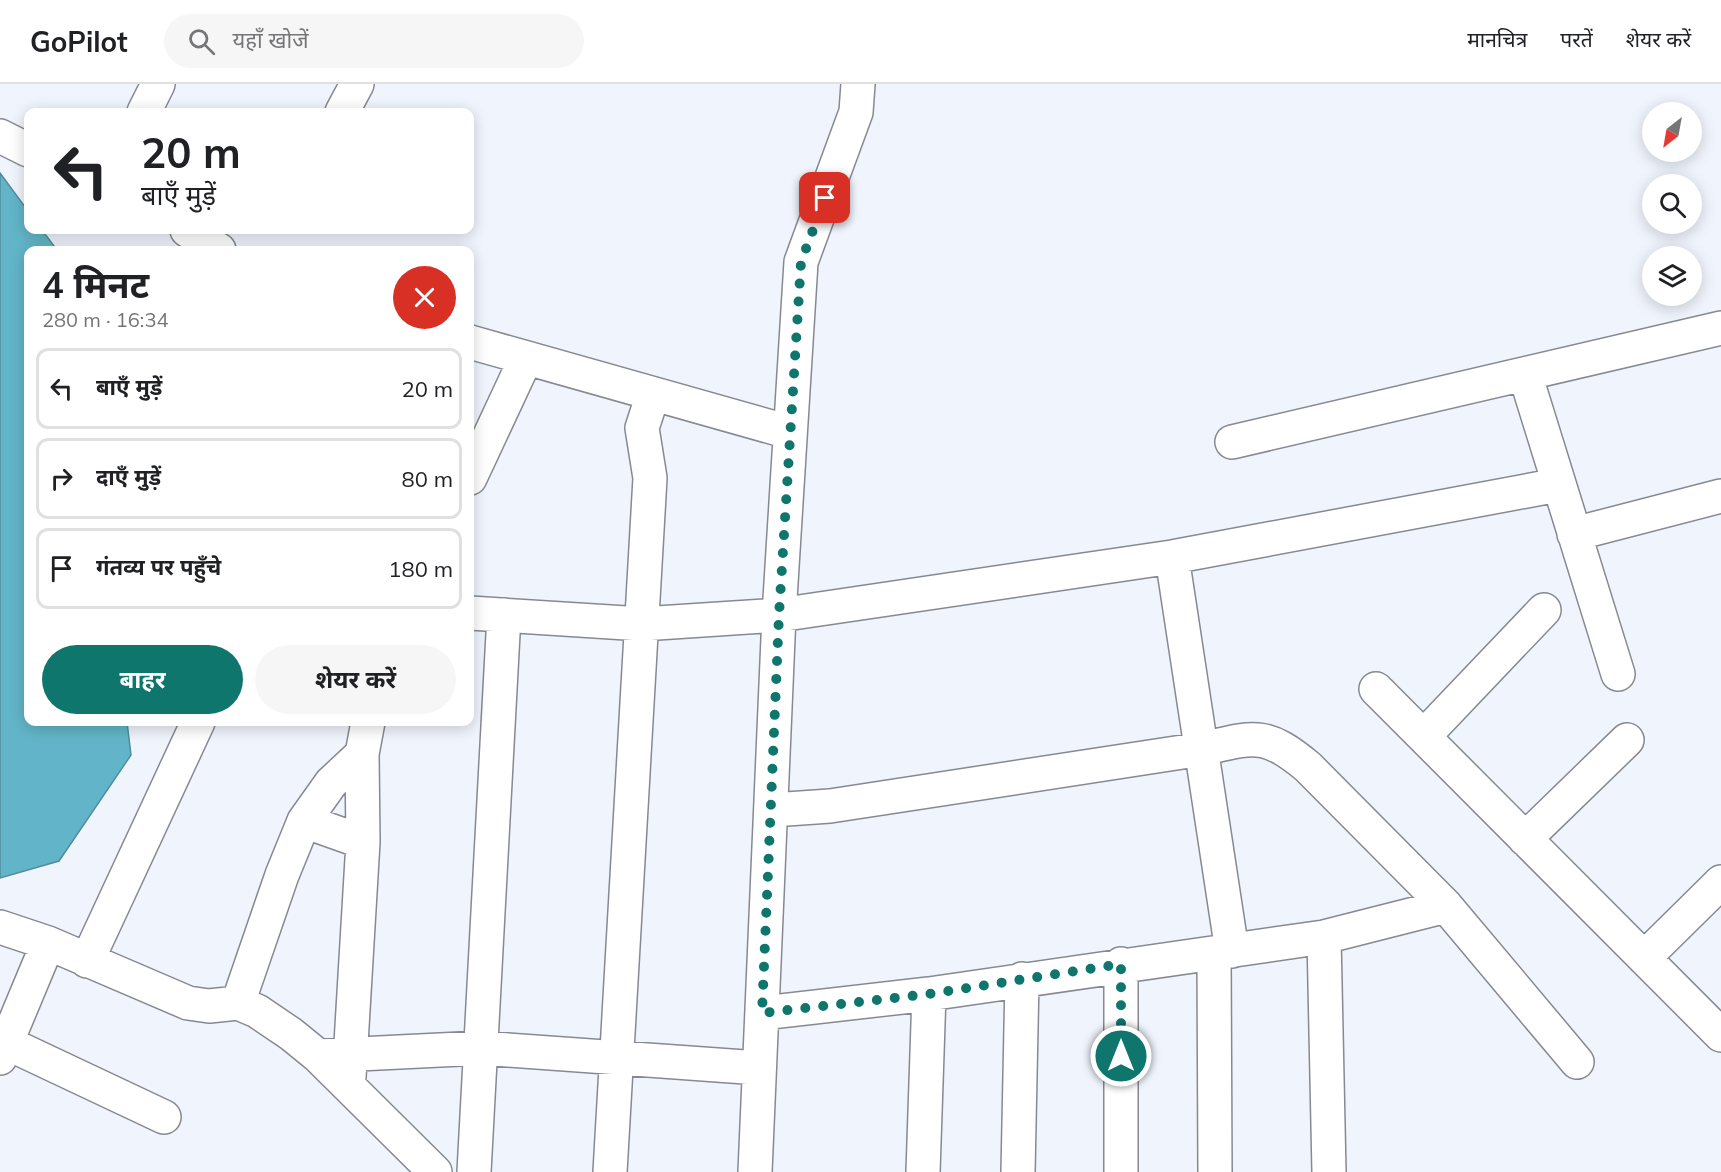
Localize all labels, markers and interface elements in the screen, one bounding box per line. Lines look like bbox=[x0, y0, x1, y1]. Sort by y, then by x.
search box bbox=[164, 14, 584, 68]
text: GoPilot bbox=[30, 24, 128, 59]
icon: search bbox=[185, 25, 218, 58]
text: यहाँ खोजें bbox=[233, 26, 309, 54]
text: मानचित्र bbox=[1467, 26, 1527, 52]
text: परतें bbox=[1560, 26, 1593, 52]
text: शेयर करें bbox=[1626, 26, 1691, 52]
north arrow bbox=[1642, 102, 1702, 162]
map controls bbox=[1642, 102, 1702, 306]
text: 20 m bbox=[141, 126, 241, 179]
icon: left bbox=[42, 132, 120, 210]
pin bbox=[799, 172, 850, 223]
button: search bbox=[1642, 174, 1702, 234]
text: बाएँ मुड़ें bbox=[141, 178, 216, 212]
icon: arrive bbox=[808, 181, 841, 214]
button: layers bbox=[1642, 246, 1702, 306]
text: 4 मिनट bbox=[42, 262, 149, 307]
button: close bbox=[393, 266, 456, 329]
text: 280 m · 16:34 bbox=[42, 307, 168, 332]
icon: left bbox=[45, 372, 78, 405]
text: बाएँ मुड़ें bbox=[96, 373, 162, 401]
text: 20 m bbox=[402, 375, 453, 403]
icon: right bbox=[45, 462, 78, 495]
text: दाएँ मुड़ें bbox=[96, 463, 161, 491]
text: 80 m bbox=[402, 465, 453, 493]
icon: arrive bbox=[45, 552, 78, 585]
text: गंतव्य पर पहुँचे bbox=[96, 553, 221, 581]
text: 180 m bbox=[388, 555, 453, 583]
button: बाहर bbox=[42, 645, 243, 714]
button: शेयर करें bbox=[255, 645, 456, 714]
position arrow bbox=[1089, 1024, 1153, 1088]

